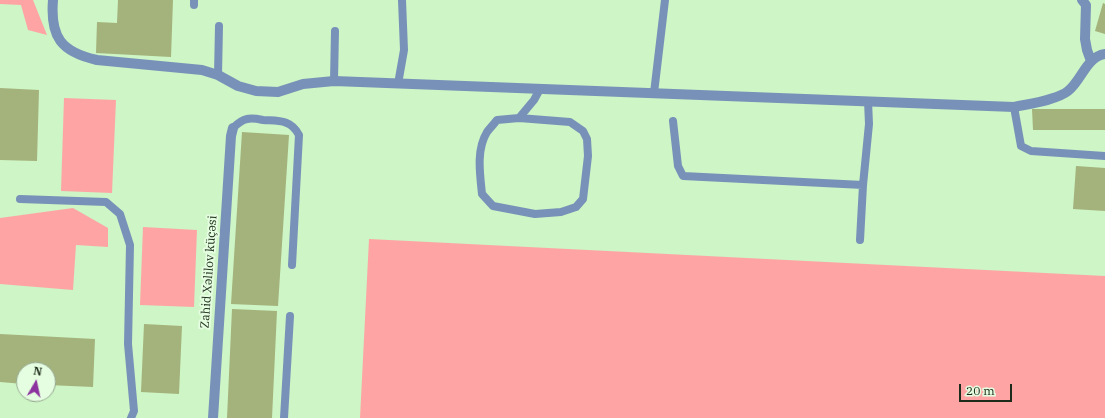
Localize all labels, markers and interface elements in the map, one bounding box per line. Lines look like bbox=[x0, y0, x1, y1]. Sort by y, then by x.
street label: Zahid Xəlilov küçəsi bbox=[198, 215, 220, 329]
north arrow bbox=[16, 362, 56, 402]
text: N bbox=[32, 364, 43, 379]
scale bar bbox=[961, 376, 1014, 402]
text: 20 m bbox=[966, 383, 995, 398]

